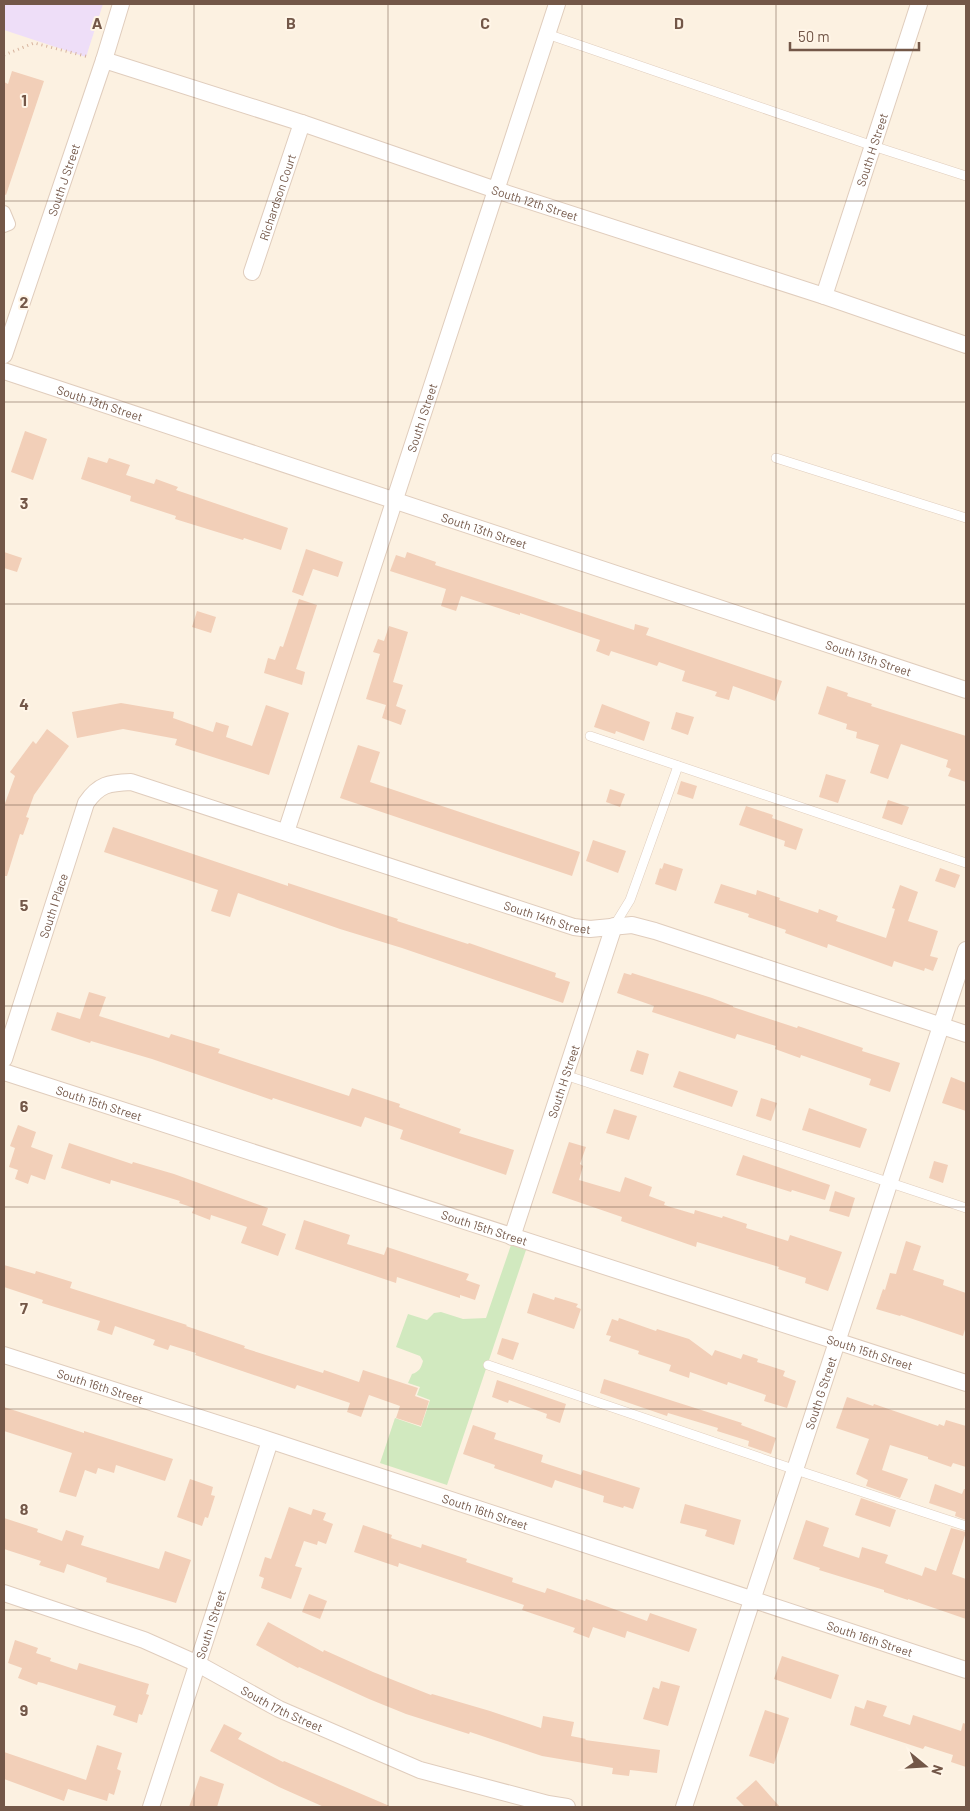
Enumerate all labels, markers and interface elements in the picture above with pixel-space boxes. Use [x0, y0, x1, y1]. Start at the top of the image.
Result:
text: A [92, 13, 103, 32]
text: B [286, 13, 296, 32]
text: C [480, 13, 490, 32]
text: D [674, 13, 684, 32]
scale bar [790, 20, 919, 52]
text: 50 m [798, 27, 830, 45]
text: 1 [21, 90, 27, 109]
street label: South H Street [853, 111, 890, 188]
street label: South J Street [45, 142, 82, 218]
street label: Richardson Court [256, 152, 298, 242]
street label: South 12th Street [490, 182, 580, 223]
text: 2 [20, 292, 29, 311]
street label: South I Street [404, 381, 439, 454]
street label: South 13th Street [55, 382, 145, 424]
text: 3 [20, 493, 28, 512]
street label: South 13th Street [440, 510, 529, 551]
street label: South 13th Street [824, 637, 913, 678]
text: 4 [19, 694, 29, 713]
street label: South I Place [36, 871, 70, 940]
text: 5 [20, 895, 29, 914]
street label: South 14th Street [502, 898, 591, 936]
street label: South H Street [545, 1043, 582, 1120]
street label: South 15th Street [54, 1082, 144, 1123]
text: 6 [20, 1096, 29, 1115]
street label: South 15th Street [440, 1207, 529, 1248]
text: 7 [20, 1298, 28, 1317]
street label: South 15th Street [825, 1331, 915, 1372]
street label: South G Street [802, 1355, 839, 1431]
street label: South 16th Street [55, 1366, 145, 1406]
street label: South 16th Street [440, 1491, 530, 1532]
text: 8 [20, 1499, 29, 1518]
street label: South I Street [193, 1588, 228, 1661]
street label: South 16th Street [825, 1618, 915, 1659]
street label: South 17th Street [239, 1682, 325, 1734]
text: 9 [20, 1700, 28, 1719]
north arrow [900, 1741, 950, 1791]
text: N [928, 1763, 947, 1777]

